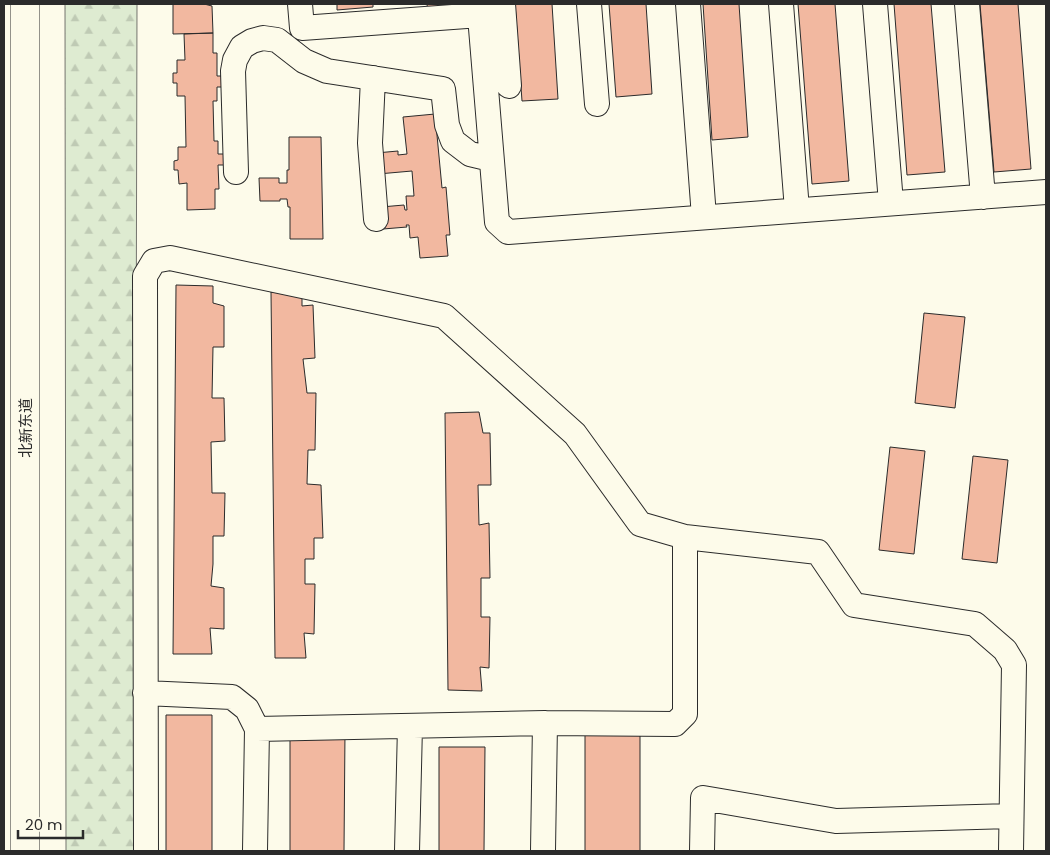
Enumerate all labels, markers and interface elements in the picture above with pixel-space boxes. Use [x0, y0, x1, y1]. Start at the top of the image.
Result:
street label: 北新东道 [15, 398, 36, 458]
scale bar [18, 808, 82, 840]
text: 20 m [25, 814, 63, 835]

